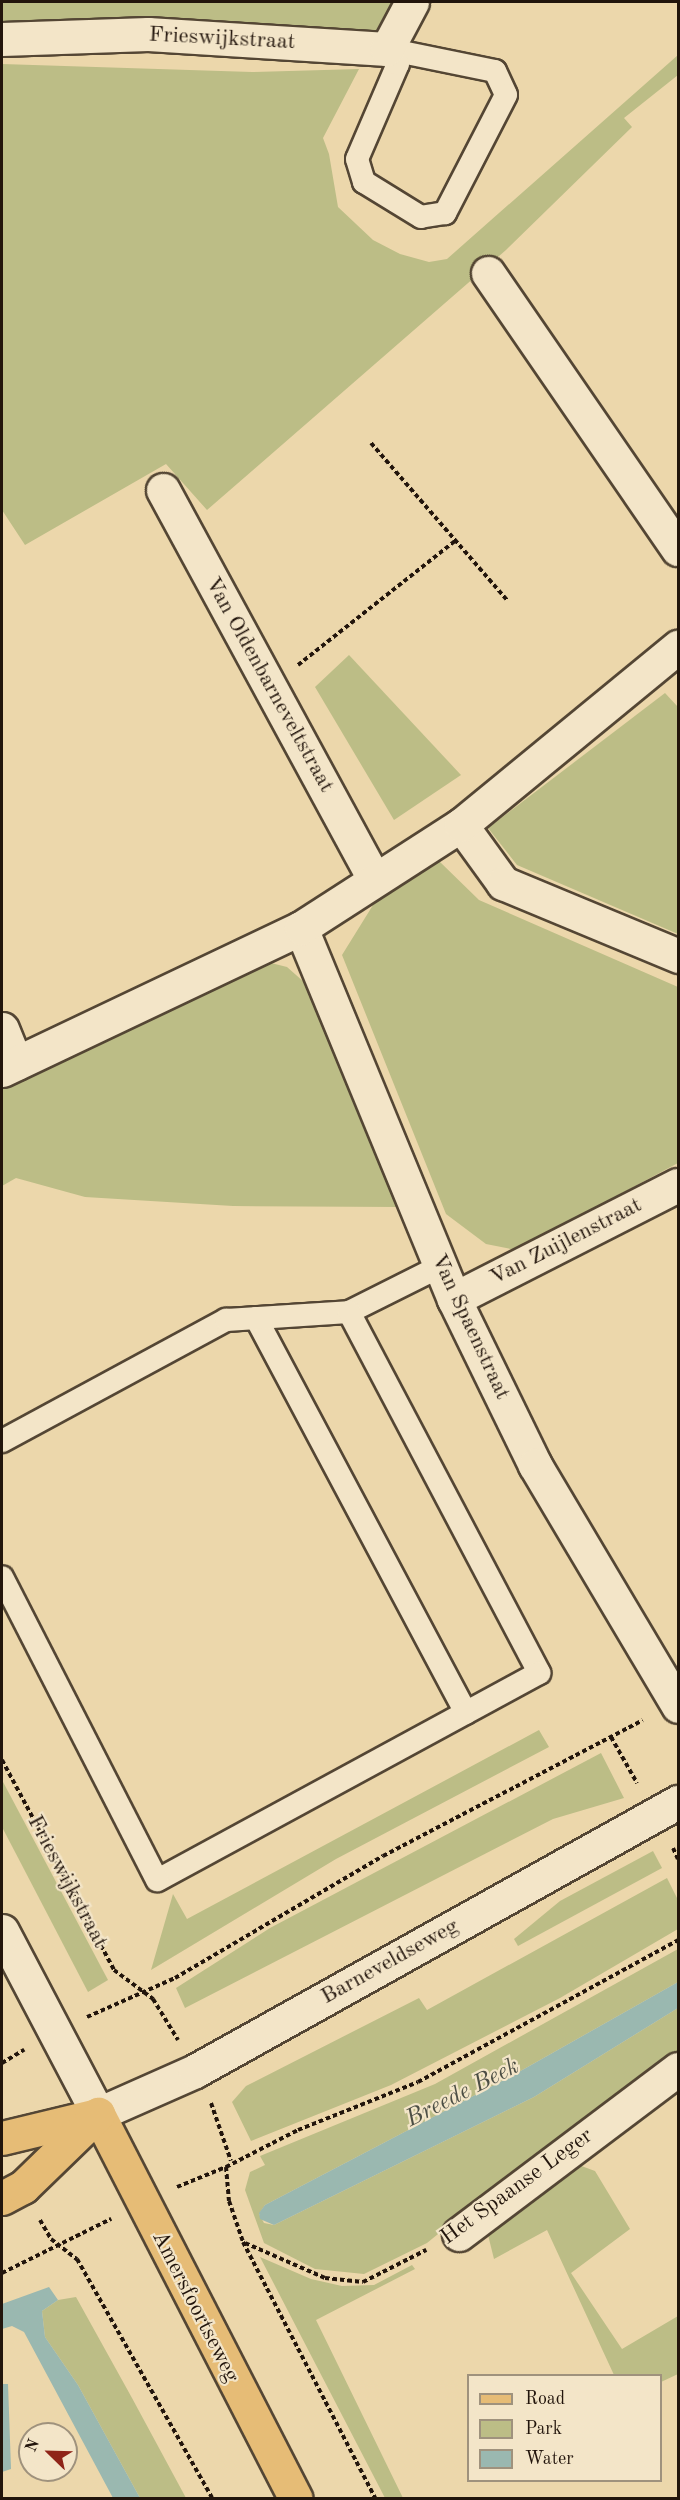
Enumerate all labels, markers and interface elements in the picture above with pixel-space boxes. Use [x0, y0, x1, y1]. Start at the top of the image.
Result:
street label: Frieswijkstraat [148, 22, 296, 56]
street label: Van Oldenbarneveltstraat [199, 573, 339, 797]
street label: Van Zuijlenstraat [486, 1192, 646, 1292]
street label: Van Spaenstraat [425, 1250, 515, 1404]
street label: Frieswijkstraat [21, 1811, 113, 1953]
street label: Barneveldseweg [317, 1913, 463, 2011]
water label: Breede Beek [401, 2053, 525, 2135]
street label: Het Spaanse Leger [436, 2123, 598, 2251]
street label: Amersfoortseweg [145, 2227, 245, 2387]
legend [467, 2374, 662, 2482]
text: Road [525, 2390, 565, 2408]
text: Park [525, 2420, 562, 2438]
north arrow [18, 2422, 78, 2482]
text: N [24, 2437, 43, 2455]
text: Water [525, 2450, 574, 2468]

